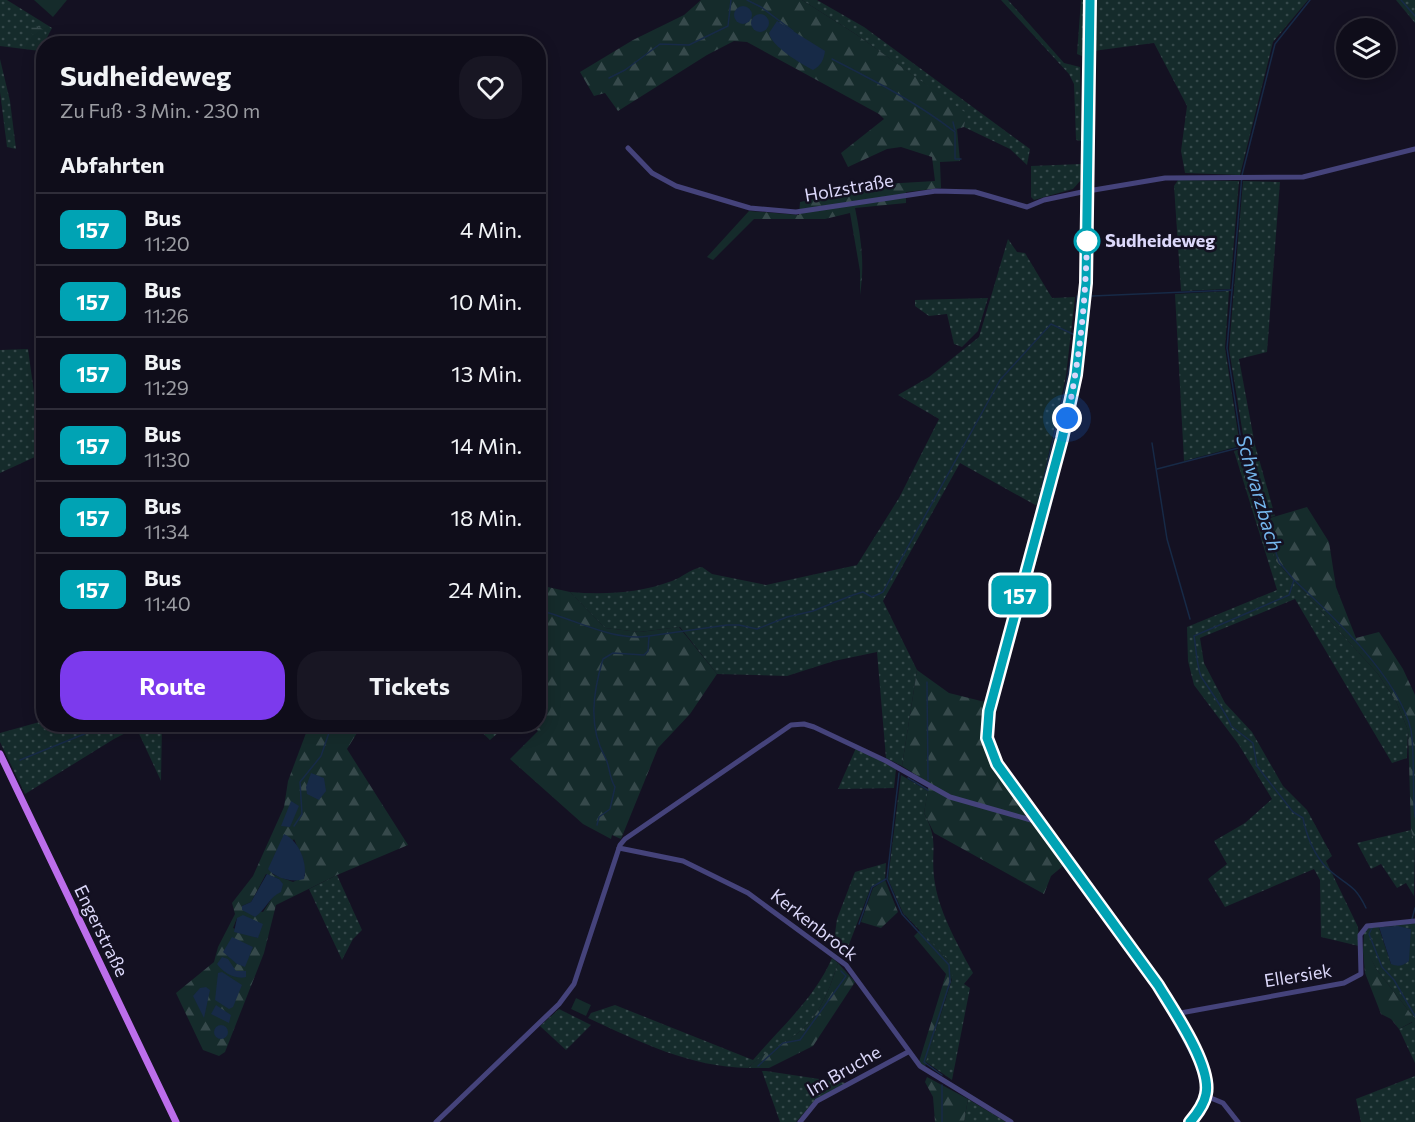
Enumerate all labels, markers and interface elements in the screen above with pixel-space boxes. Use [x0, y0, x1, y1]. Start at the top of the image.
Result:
map controls [1336, 18, 1396, 78]
button: layers [1336, 18, 1396, 78]
button: heart [459, 56, 522, 119]
text: Sudheideweg [60, 58, 231, 92]
text: Zu Fuß · 3 Min. · 230 m [60, 98, 260, 122]
text: Abfahrten [60, 151, 164, 178]
street label: Holzstraße [803, 168, 895, 206]
text: Bus [144, 204, 181, 231]
text: 4 Min. [460, 216, 522, 243]
text: 157 [76, 217, 110, 242]
marker: Sudheideweg [1074, 228, 1100, 254]
place label: Sudheideweg [1105, 229, 1215, 251]
text: 11:20 [144, 231, 190, 255]
text: Bus [144, 276, 181, 303]
text: 10 Min. [450, 288, 522, 315]
text: 157 [76, 289, 110, 314]
text: 11:26 [144, 303, 189, 327]
text: Bus [144, 348, 181, 375]
text: 13 Min. [451, 360, 522, 387]
text: 157 [76, 361, 110, 386]
text: 11:29 [144, 375, 189, 399]
your location [1052, 403, 1082, 433]
text: Bus [144, 420, 181, 447]
text: 14 Min. [451, 432, 522, 459]
water label: Schwarzbach [1232, 432, 1288, 554]
text: 157 [76, 433, 110, 458]
text: 11:30 [144, 447, 190, 471]
text: Bus [144, 492, 181, 519]
text: 18 Min. [451, 504, 522, 531]
text: 157 [76, 505, 110, 530]
text: 11:34 [144, 519, 189, 543]
text: Bus [144, 564, 181, 591]
text: 24 Min. [448, 576, 522, 603]
line badge: 157 [986, 576, 1054, 614]
text: 157 [76, 577, 110, 602]
text: 157 [1003, 583, 1037, 608]
text: 11:40 [144, 591, 191, 615]
button: Route [60, 651, 285, 720]
button: Tickets [297, 651, 522, 720]
street label: Engerstraße [70, 881, 134, 980]
street label: Kerkenbrock [767, 883, 863, 965]
street label: Ellersiek [1262, 959, 1334, 991]
street label: Im Bruche [803, 1040, 884, 1100]

